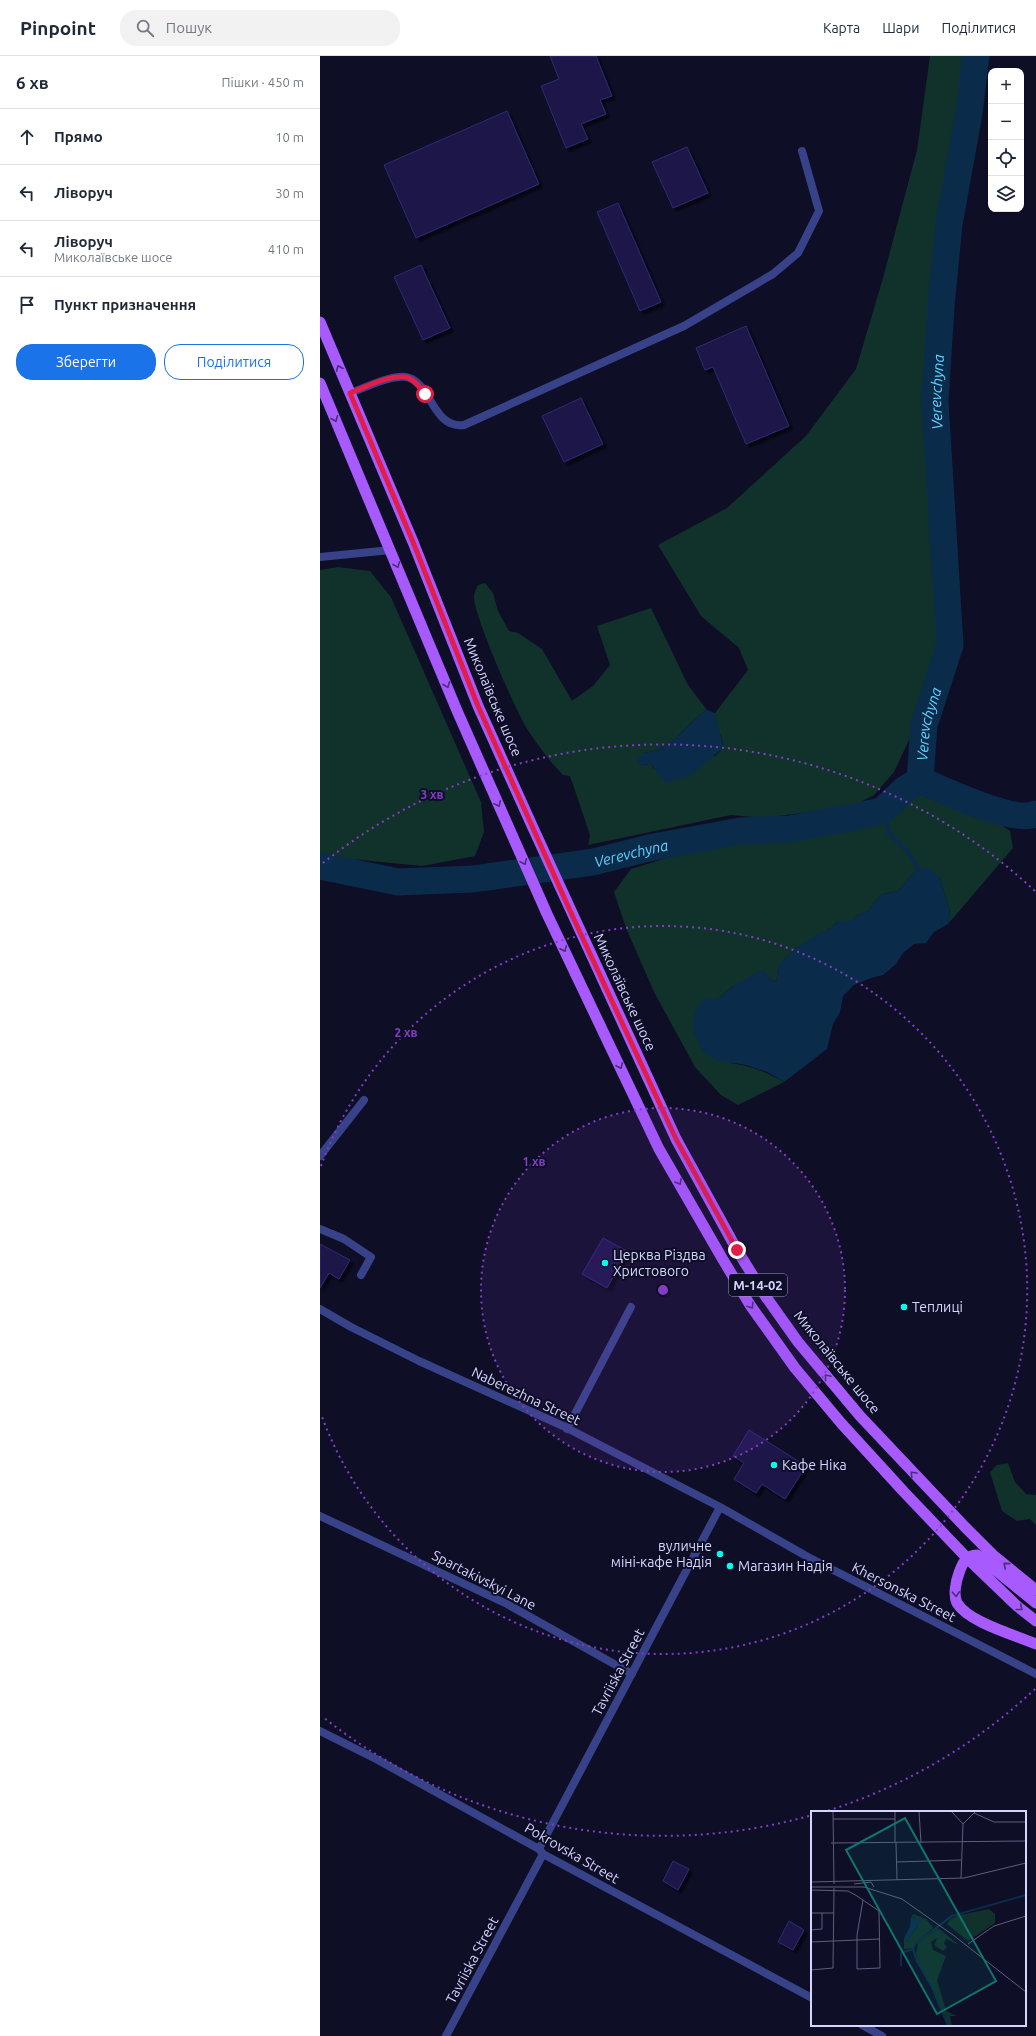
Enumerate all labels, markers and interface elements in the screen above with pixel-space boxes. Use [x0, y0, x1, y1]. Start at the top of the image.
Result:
search box [120, 10, 400, 46]
text: Pinpoint [20, 17, 96, 39]
icon: search [134, 17, 156, 39]
text: Пошук [166, 19, 212, 36]
text: Карта [823, 20, 860, 36]
text: Шари [882, 20, 920, 36]
text: Поділитися [942, 20, 1016, 36]
map controls [988, 68, 1024, 212]
button: + [988, 68, 1024, 104]
text: 6 хв [16, 73, 49, 92]
text: Пішки · 450 m [222, 75, 304, 89]
button: − [988, 104, 1024, 140]
icon: ahead [16, 126, 38, 148]
text: Прямо [54, 128, 103, 145]
text: 10 m [275, 130, 304, 144]
button: locate [988, 140, 1024, 176]
button: layers [988, 176, 1024, 212]
icon: left [16, 182, 38, 204]
text: Ліворуч [54, 184, 113, 201]
text: 30 m [275, 186, 304, 200]
text: Ліворуч [54, 233, 113, 250]
icon: left [16, 238, 38, 260]
text: 410 m [268, 242, 304, 256]
text: Миколаївське шосе [54, 250, 172, 264]
icon: arrive [16, 294, 38, 316]
text: Пункт призначення [54, 296, 196, 313]
button: Зберегти [16, 344, 156, 380]
button: Поділитися [164, 344, 304, 380]
water label: Verevchyna [926, 354, 946, 430]
one-way arrow [336, 365, 344, 372]
route start [416, 385, 434, 403]
one-way arrow [331, 416, 339, 423]
one-way arrow [392, 560, 400, 568]
street label: Миколаївське шосе [461, 635, 525, 759]
one-way arrow [442, 681, 450, 688]
water label: Verevchyna [913, 685, 944, 762]
text: 3 хв [420, 788, 444, 801]
one-way arrow [493, 800, 501, 808]
water label: Verevchyna [592, 836, 669, 870]
one-way arrow [519, 858, 527, 866]
street label: Миколаївське шосе [591, 931, 659, 1053]
one-way arrow [559, 945, 567, 952]
text: 2 хв [394, 1026, 418, 1039]
one-way arrow [615, 1062, 623, 1070]
text: 1 хв [522, 1155, 546, 1168]
one-way arrow [674, 1178, 681, 1185]
route end [728, 1241, 746, 1259]
place label: Церква Різдва Христового [613, 1247, 706, 1279]
marker: Церква Різдва Христового [600, 1258, 610, 1268]
road number: М-14-02 [729, 1274, 787, 1296]
centre of rings [656, 1283, 670, 1297]
place label: Теплиці [912, 1299, 963, 1315]
one-way arrow [747, 1302, 754, 1309]
marker: Теплиці [899, 1302, 909, 1312]
street label: Миколаївське шосе [791, 1307, 883, 1417]
street label: Naberezhna Street [469, 1364, 583, 1428]
one-way arrow [824, 1375, 831, 1382]
place label: Кафе Ніка [782, 1457, 847, 1473]
marker: Кафе Ніка [769, 1460, 779, 1470]
one-way arrow [911, 1471, 918, 1479]
place label: вуличне міні-кафе Надія [611, 1538, 712, 1570]
street label: Spartakivskyi Lane [429, 1547, 539, 1613]
marker: вуличне міні-кафе Надія [715, 1549, 725, 1559]
place label: Магазин Надія [738, 1558, 833, 1574]
street label: Khersonska Street [849, 1559, 959, 1625]
marker: Магазин Надія [725, 1561, 735, 1571]
one-way arrow [1003, 1563, 1010, 1570]
one-way arrow [952, 1591, 960, 1597]
one-way arrow [1016, 1604, 1023, 1611]
street label: Tavriiska Street [588, 1625, 648, 1718]
inset map [811, 1811, 1026, 2026]
street label: Pokrovska Street [522, 1819, 622, 1887]
street label: Tavriiska Street [442, 1913, 502, 2006]

